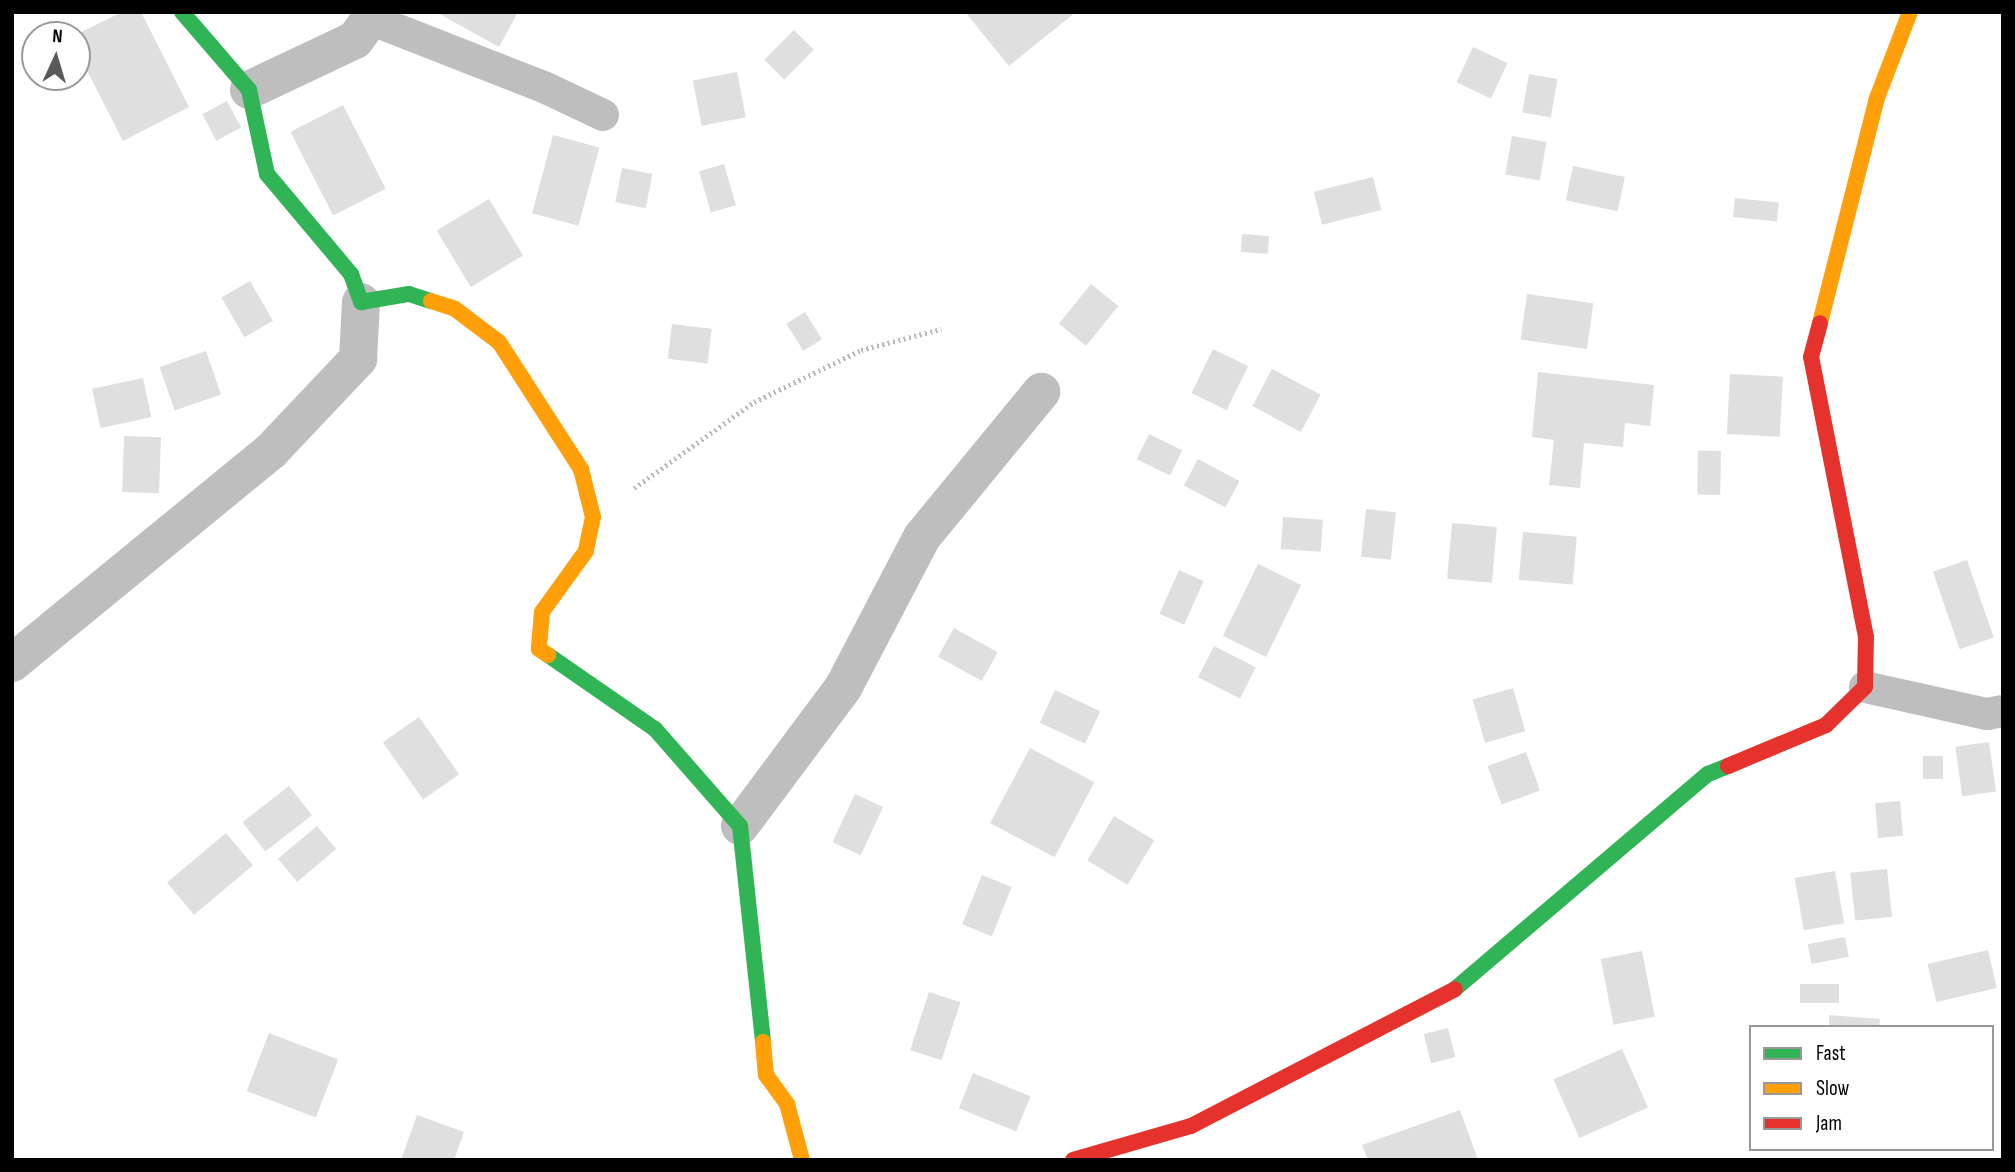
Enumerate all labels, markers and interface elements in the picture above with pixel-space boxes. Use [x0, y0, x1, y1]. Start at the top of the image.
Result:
north arrow [21, 21, 91, 91]
text: N [51, 25, 63, 48]
legend [1749, 1025, 1994, 1151]
text: Fast [1816, 1041, 1846, 1066]
text: Slow [1816, 1076, 1849, 1101]
text: Jam [1816, 1111, 1842, 1136]

